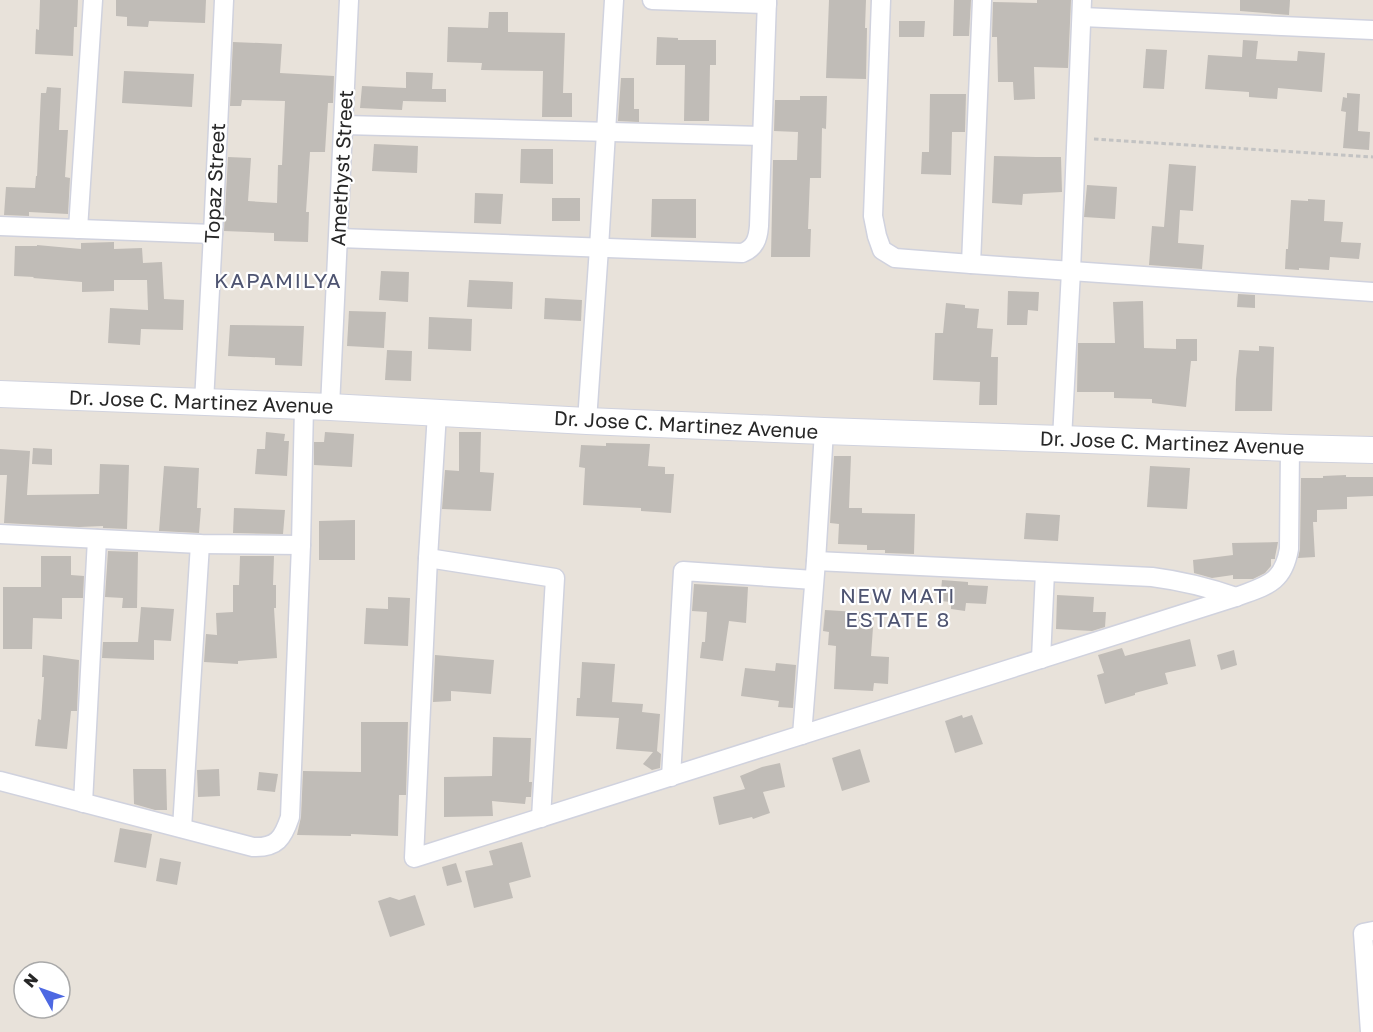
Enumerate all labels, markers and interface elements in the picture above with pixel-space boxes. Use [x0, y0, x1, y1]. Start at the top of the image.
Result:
street label: Amethyst Street [325, 89, 357, 247]
street label: Topaz Street [199, 122, 229, 244]
district label: KAPAMILYA [214, 267, 342, 293]
street label: Dr. Jose C. Martinez Avenue [68, 384, 334, 418]
street label: Dr. Jose C. Martinez Avenue [553, 405, 819, 443]
street label: Dr. Jose C. Martinez Avenue [1039, 425, 1305, 459]
district label: NEW MATI ESTATE 8 [840, 582, 956, 632]
north arrow [12, 960, 72, 1020]
text: N [19, 969, 42, 991]

